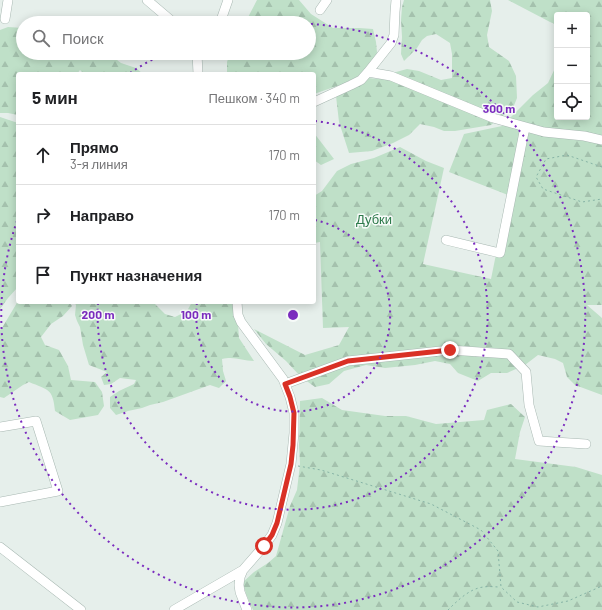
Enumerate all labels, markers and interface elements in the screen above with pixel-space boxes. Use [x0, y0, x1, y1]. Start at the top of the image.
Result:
map controls [554, 12, 590, 120]
button: + [554, 12, 590, 48]
search box [16, 16, 316, 60]
icon: search [30, 27, 52, 49]
text: Поиск [62, 29, 104, 47]
button: − [554, 48, 590, 84]
button: locate [554, 84, 590, 120]
text: 5 мин [32, 87, 78, 107]
text: Пешком · 340 m [209, 90, 300, 106]
text: 300 m [483, 101, 515, 115]
text: Прямо [70, 138, 119, 156]
icon: ahead [32, 144, 54, 166]
text: 170 m [269, 147, 300, 163]
text: 3-я линия [70, 156, 128, 172]
icon: right [32, 204, 54, 226]
text: Направо [70, 206, 134, 224]
text: 170 m [269, 207, 300, 223]
park label: Дубки [356, 211, 392, 227]
icon: arrive [32, 264, 54, 286]
text: Пункт назначения [70, 266, 202, 284]
text: 200 m [82, 307, 114, 321]
text: 100 m [181, 307, 211, 321]
centre of rings [286, 308, 300, 322]
route end [441, 341, 459, 359]
route start [255, 537, 273, 555]

